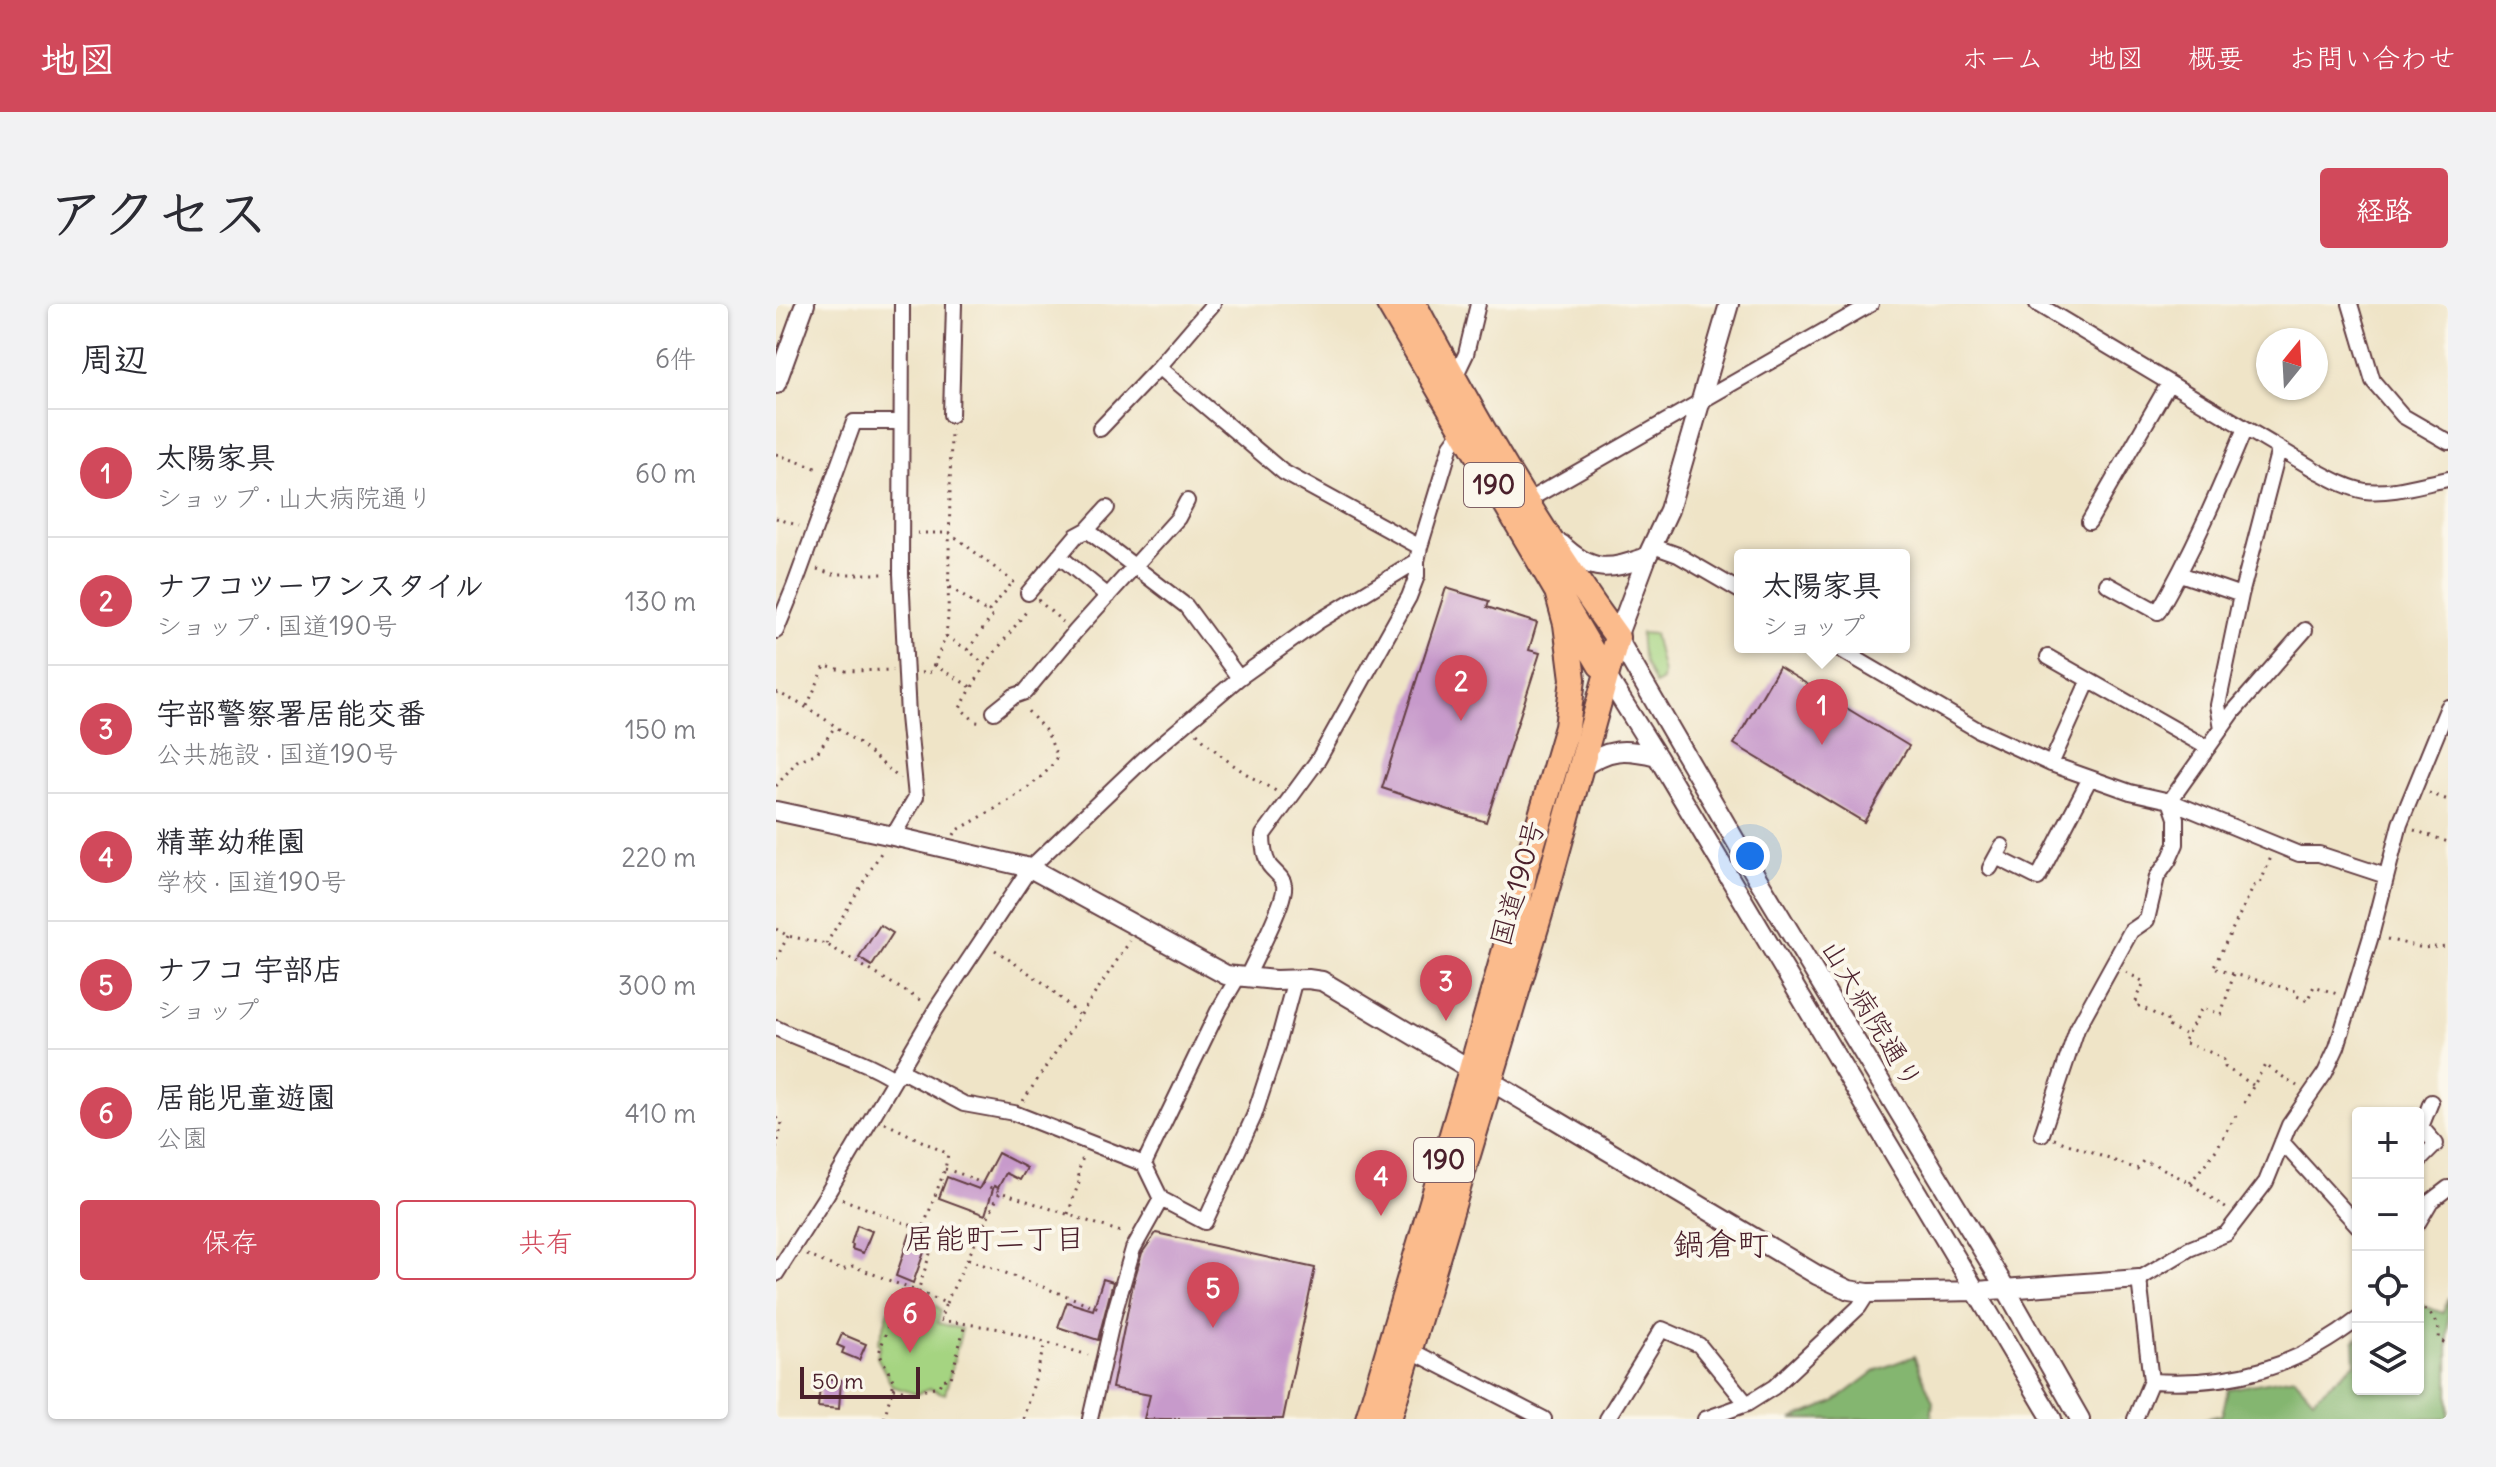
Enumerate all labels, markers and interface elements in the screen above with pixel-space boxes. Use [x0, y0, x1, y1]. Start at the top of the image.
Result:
text: 地図 [40, 36, 116, 83]
text: ホーム [1961, 40, 2044, 76]
text: 地図 [2088, 40, 2144, 76]
text: 概要 [2188, 40, 2244, 76]
text: お問い合わせ [2288, 40, 2456, 76]
button: 経路 [2320, 168, 2448, 248]
text: アクセス [48, 178, 269, 248]
north arrow [2256, 328, 2328, 400]
text: 周辺 [80, 337, 148, 380]
text: 6件 [655, 342, 696, 375]
text: 太陽家具 [156, 438, 276, 476]
text: 1 [101, 457, 111, 490]
text: 60 m [635, 457, 696, 490]
road number: 190 [1464, 463, 1524, 507]
text: ショップ · 山大病院通り [156, 481, 433, 514]
popup [1734, 549, 1910, 653]
text: ナフコツーワンスタイル [156, 566, 484, 604]
text: 太陽家具 [1762, 566, 1882, 604]
text: 2 [99, 585, 113, 618]
text: 130 m [625, 585, 696, 618]
text: ショップ · 国道190号 [156, 609, 398, 642]
text: ショップ [1762, 609, 1865, 642]
pin: 2 [1435, 655, 1487, 721]
pin: 1 [1796, 679, 1848, 745]
text: 宇部警察署居能交番 [156, 694, 426, 732]
text: 3 [99, 713, 113, 746]
text: 150 m [625, 713, 696, 746]
text: 公共施設 · 国道190号 [156, 737, 399, 770]
street label: 国道190号 [1482, 816, 1552, 950]
text: 精華幼稚園 [156, 822, 306, 860]
your location [1730, 836, 1770, 876]
text: 4 [98, 841, 114, 874]
text: 220 m [621, 841, 696, 874]
text: 学校 · 国道190号 [156, 865, 347, 898]
street label: 山大病院通り [1813, 933, 1931, 1095]
text: ナフコ 宇部店 [156, 950, 343, 988]
pin: 3 [1420, 955, 1472, 1021]
text: 5 [99, 969, 113, 1002]
text: 300 m [618, 969, 696, 1002]
text: ショップ [156, 993, 259, 1026]
text: 居能児童遊園 [156, 1078, 336, 1116]
text: 6 [98, 1097, 114, 1130]
text: 410 m [625, 1097, 696, 1130]
map controls [2352, 1107, 2424, 1395]
button: + [2352, 1107, 2424, 1179]
text: 公園 [156, 1121, 208, 1154]
road number: 190 [1414, 1138, 1474, 1182]
pin: 4 [1355, 1150, 1407, 1216]
button: − [2352, 1179, 2424, 1251]
button: 保存 [80, 1200, 380, 1280]
button: 共有 [396, 1200, 696, 1280]
district label: 居能町二丁目 [905, 1219, 1085, 1257]
district label: 鍋倉町 [1673, 1223, 1769, 1264]
button: locate [2352, 1251, 2424, 1323]
pin: 5 [1187, 1262, 1239, 1328]
pin: 6 [884, 1287, 936, 1353]
button: layers [2352, 1323, 2424, 1395]
scale bar [800, 1363, 920, 1399]
text: 50 m [812, 1367, 864, 1395]

